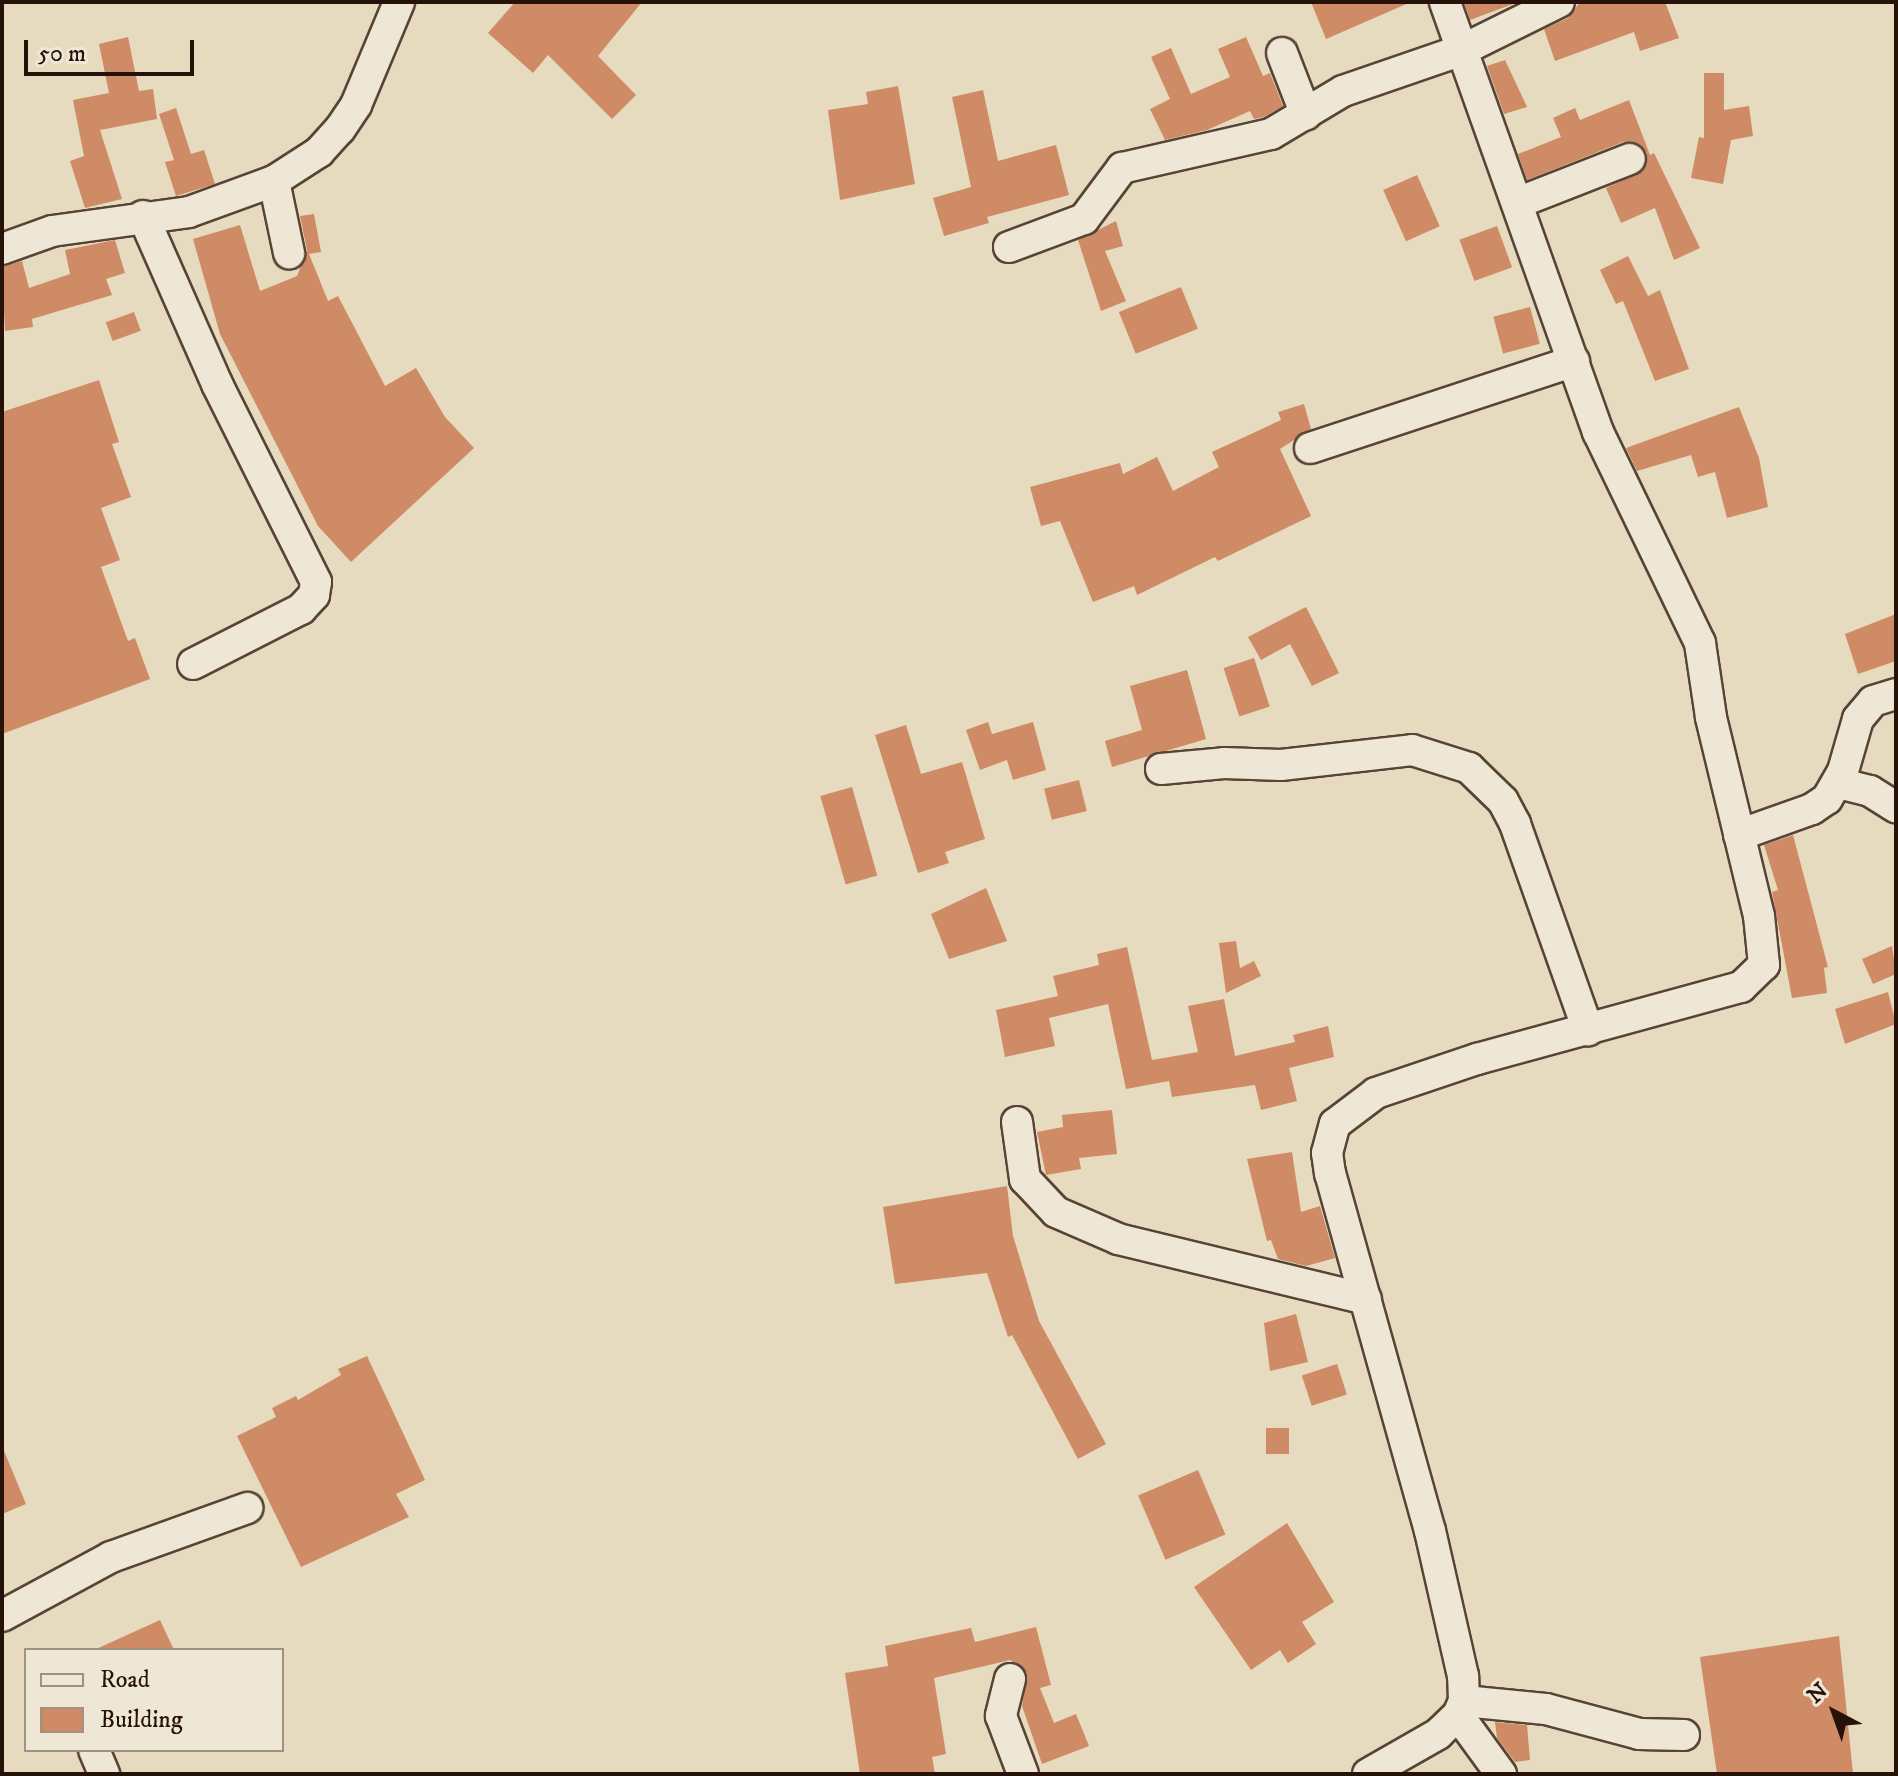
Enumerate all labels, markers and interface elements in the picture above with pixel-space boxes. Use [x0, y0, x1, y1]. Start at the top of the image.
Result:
scale bar [28, 24, 198, 74]
text: 50 m [38, 39, 86, 69]
legend [24, 1648, 284, 1752]
text: Road [100, 1665, 150, 1695]
north arrow [1794, 1672, 1874, 1752]
text: N [1802, 1677, 1834, 1710]
text: Building [100, 1705, 183, 1735]

